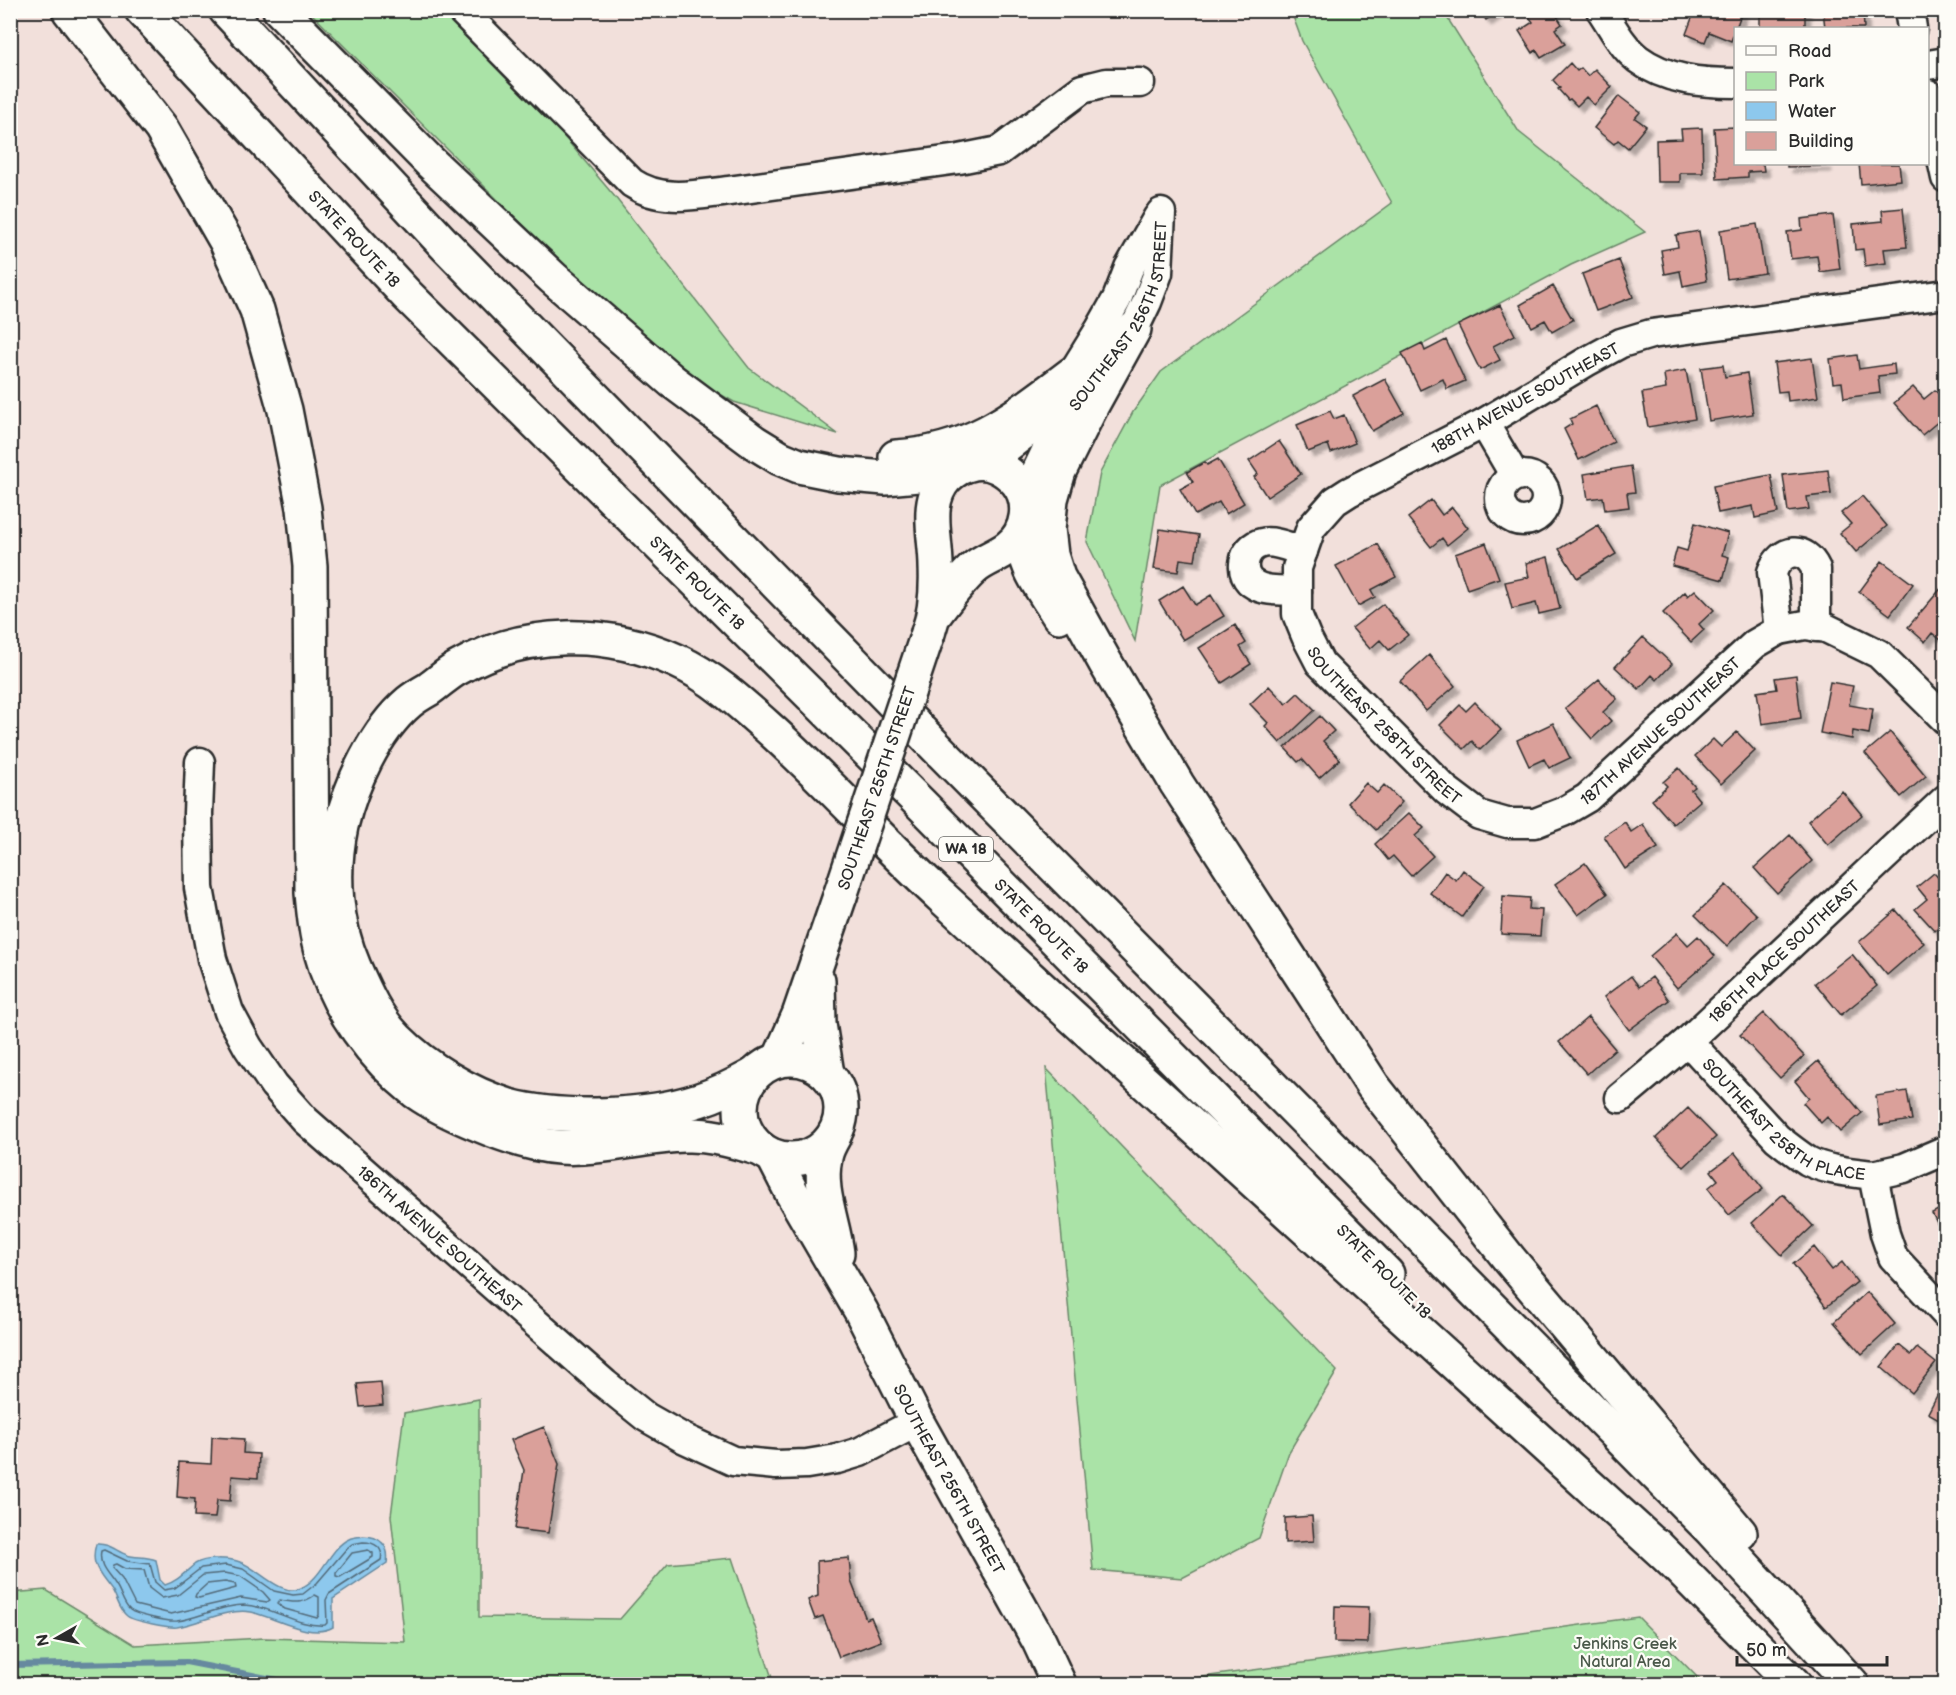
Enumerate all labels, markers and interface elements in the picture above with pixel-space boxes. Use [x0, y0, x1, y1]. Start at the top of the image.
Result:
legend [1734, 27, 1929, 165]
text: Road [1788, 41, 1832, 62]
text: Park [1788, 71, 1824, 92]
text: Water [1788, 101, 1836, 122]
text: Building [1788, 131, 1854, 152]
street label: STATE ROUTE 18 [304, 187, 403, 292]
street label: SOUTHEAST 256TH STREET [1066, 220, 1172, 415]
street label: 188TH AVENUE SOUTHEAST [1428, 339, 1623, 459]
street label: STATE ROUTE 18 [645, 533, 748, 635]
street label: SOUTHEAST 258TH STREET [1302, 644, 1465, 809]
street label: 187TH AVENUE SOUTHEAST [1578, 654, 1745, 811]
street label: SOUTHEAST 256TH STREET [835, 684, 921, 893]
road number: WA 18 [939, 837, 993, 861]
street label: STATE ROUTE 18 [990, 876, 1092, 978]
street label: 186TH PLACE SOUTHEAST [1705, 877, 1864, 1028]
street label: SOUTHEAST 258TH PLACE [1698, 1055, 1866, 1185]
street label: 186TH AVENUE SOUTHEAST [353, 1162, 525, 1317]
street label: STATE ROUTE 18 [1332, 1221, 1434, 1323]
street label: SOUTHEAST 256TH STREET [889, 1381, 1008, 1578]
north arrow [27, 1608, 87, 1668]
scale bar [1737, 1629, 1887, 1667]
text: N [33, 1633, 54, 1648]
park label: Jenkins Creek Natural Area [1573, 1635, 1677, 1672]
text: 50 m [1746, 1640, 1787, 1661]

